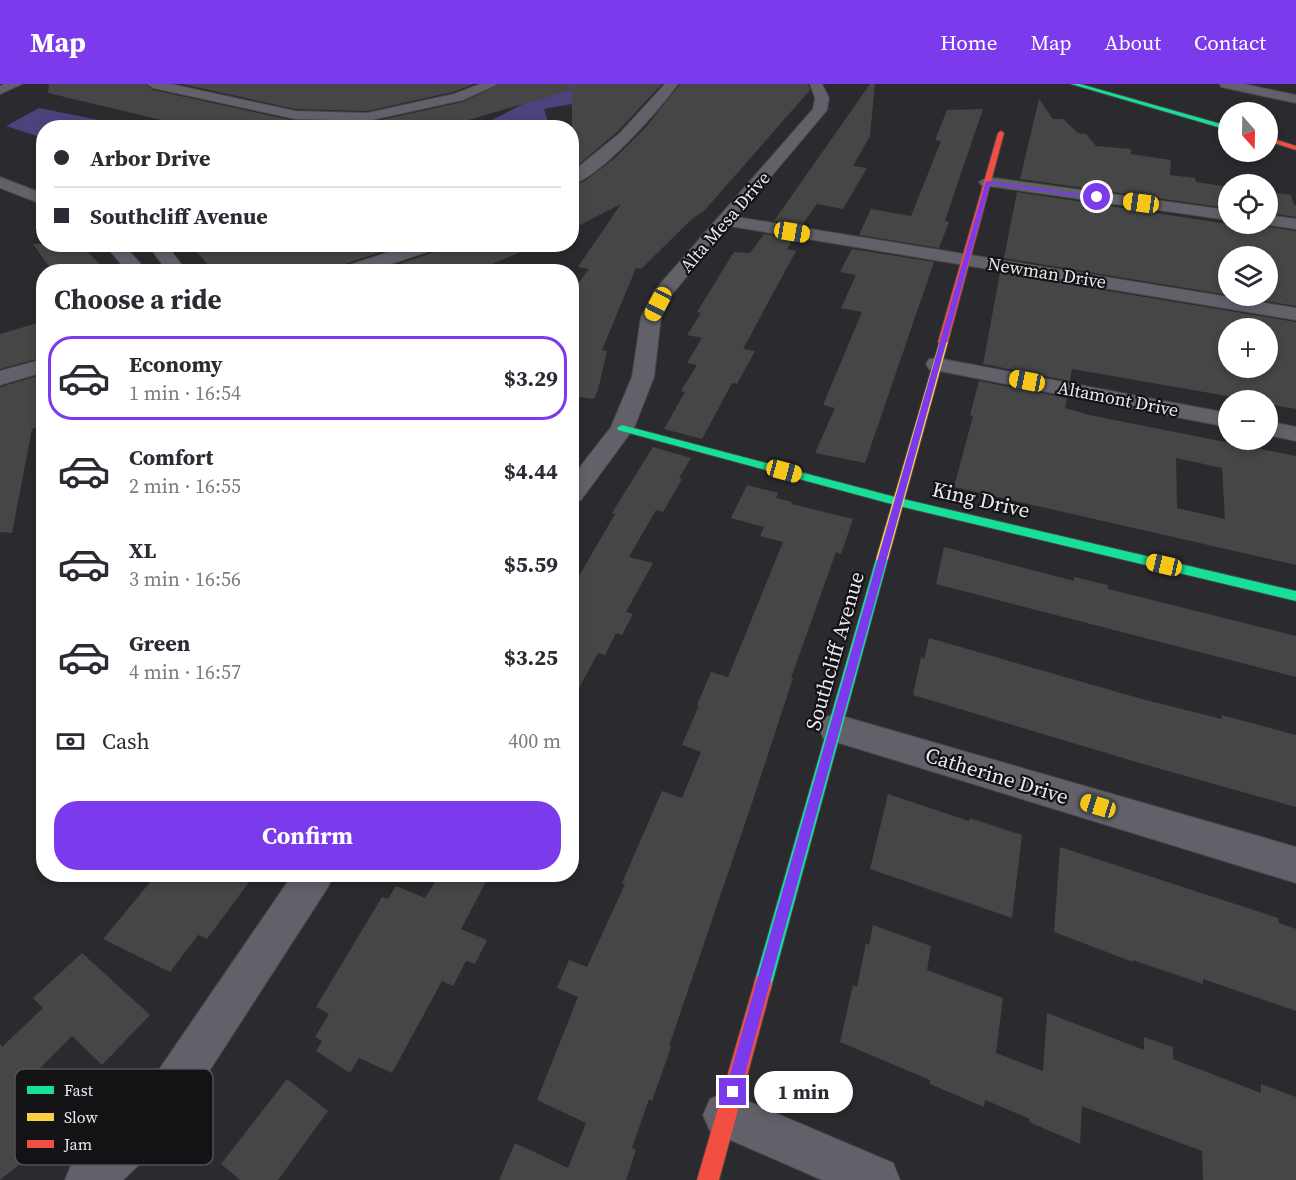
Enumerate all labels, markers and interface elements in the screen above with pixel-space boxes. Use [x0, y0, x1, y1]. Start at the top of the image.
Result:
text: Map [30, 23, 86, 61]
text: Home [940, 28, 998, 57]
text: Map [1031, 28, 1072, 57]
text: About [1105, 28, 1161, 57]
text: Contact [1194, 28, 1266, 57]
north arrow [1218, 102, 1278, 162]
map controls [1218, 102, 1278, 450]
text: Arbor Drive [90, 143, 210, 173]
street label: Alta Mesa Drive [674, 166, 775, 277]
button: locate [1218, 174, 1278, 234]
route start [1083, 183, 1110, 210]
car [1122, 192, 1160, 214]
text: Southcliff Avenue [90, 201, 268, 231]
car [773, 220, 811, 244]
button: layers [1218, 246, 1278, 306]
street label: Newman Drive [986, 251, 1108, 294]
text: Choose a ride [54, 281, 222, 318]
car [642, 284, 674, 324]
button: + [1218, 318, 1278, 378]
text: Economy [129, 349, 223, 379]
icon: car [57, 351, 111, 405]
text: $3.29 [504, 363, 558, 393]
car [1008, 369, 1046, 393]
street label: Altamont Drive [1056, 375, 1181, 422]
text: 1 min · 16:54 [129, 379, 241, 407]
button: − [1218, 390, 1278, 450]
text: Comfort [129, 442, 213, 472]
icon: car [57, 444, 111, 498]
text: $4.44 [504, 456, 558, 486]
car [764, 458, 804, 484]
text: 2 min · 16:55 [129, 472, 241, 500]
street label: King Drive [929, 474, 1033, 525]
text: XL [129, 535, 156, 565]
icon: car [57, 537, 111, 591]
text: $5.59 [504, 549, 558, 579]
car [1144, 552, 1184, 578]
text: 3 min · 16:56 [129, 565, 241, 593]
street label: Southcliff Avenue [798, 568, 871, 734]
text: Green [129, 628, 190, 658]
icon: car [57, 630, 111, 684]
text: $3.25 [504, 642, 558, 672]
text: 4 min · 16:57 [129, 658, 241, 686]
icon: cash [54, 725, 87, 758]
text: Cash [102, 726, 150, 756]
text: 400 m [508, 727, 561, 755]
street label: Catherine Drive [922, 740, 1072, 811]
car [1078, 792, 1118, 820]
button: Confirm [54, 801, 561, 870]
legend [15, 1069, 213, 1165]
callout: 1 min [754, 1071, 853, 1113]
route end [719, 1078, 746, 1105]
text: 1 min [778, 1078, 829, 1106]
text: Fast [64, 1079, 94, 1101]
text: Slow [64, 1106, 99, 1128]
text: Jam [63, 1133, 92, 1155]

